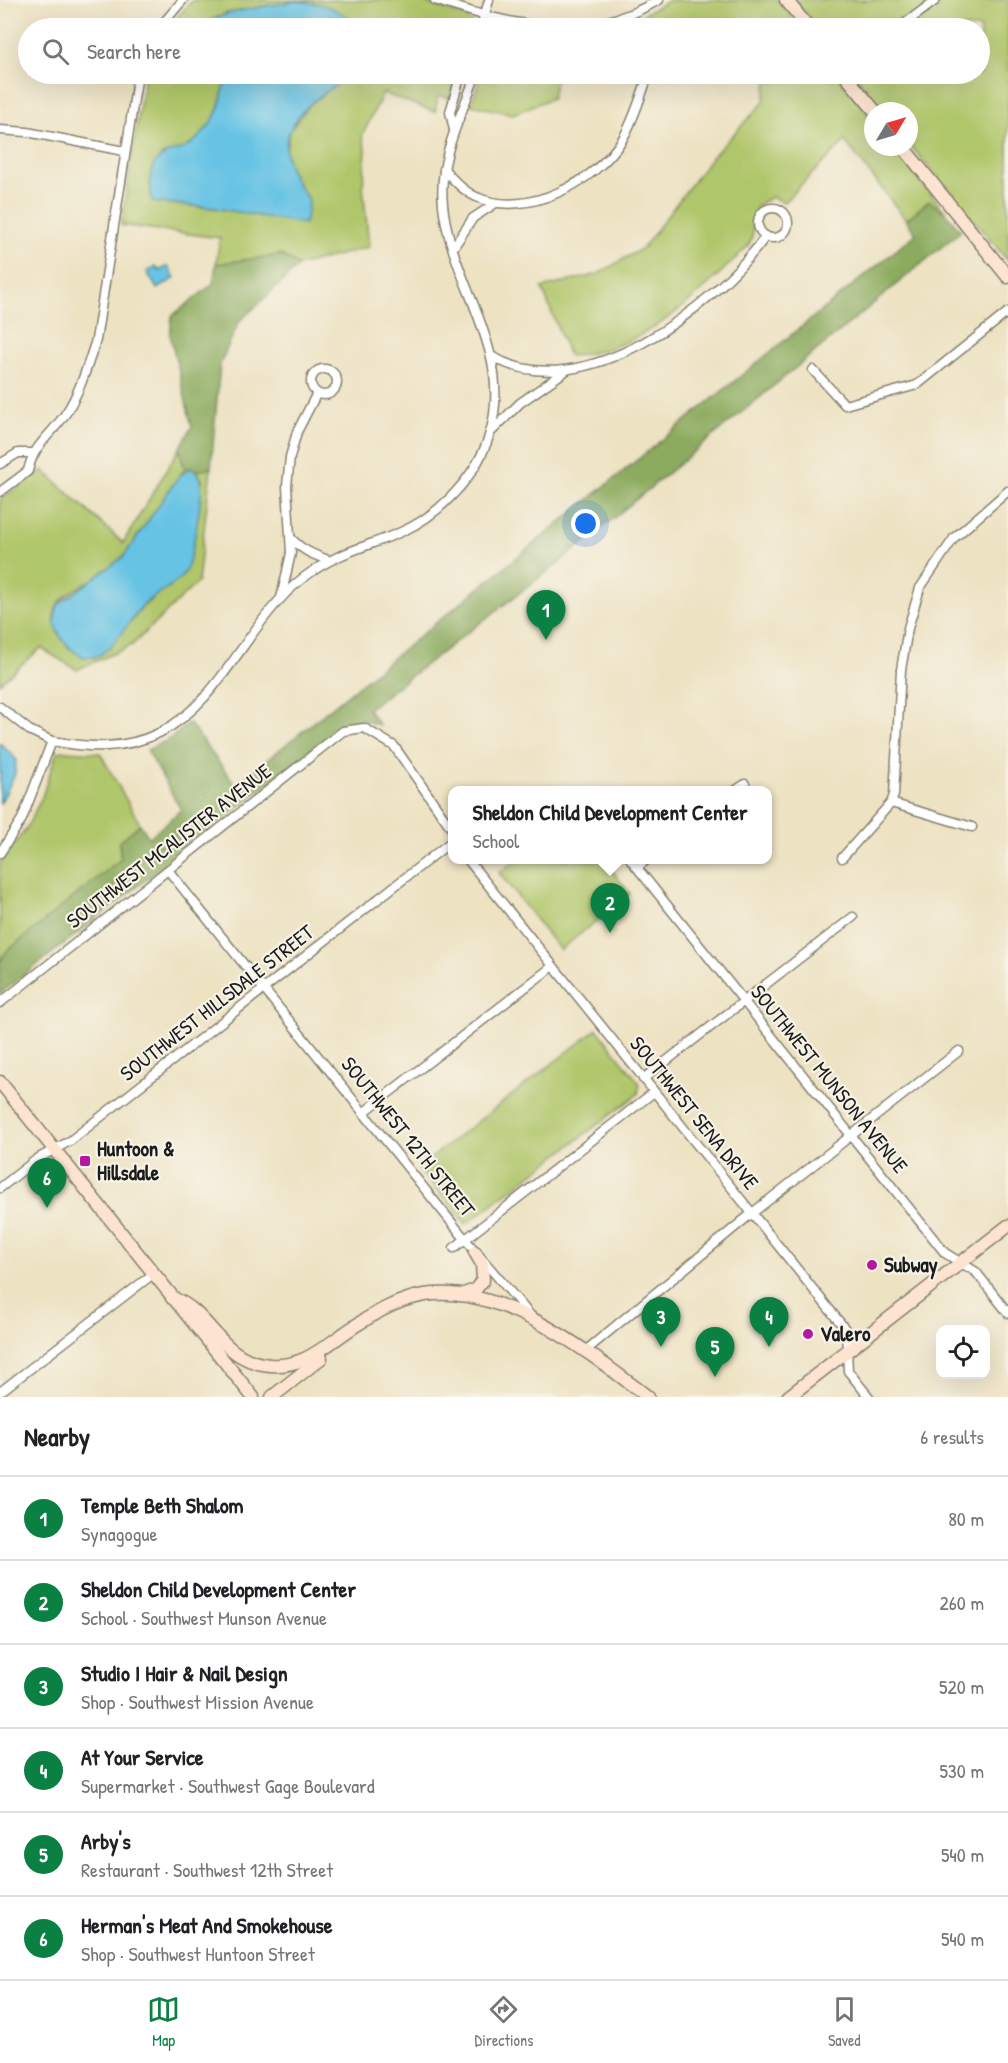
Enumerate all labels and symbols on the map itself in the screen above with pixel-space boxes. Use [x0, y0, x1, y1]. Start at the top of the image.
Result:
north arrow [864, 102, 918, 156]
your location [571, 509, 600, 538]
pin: 1 [526, 590, 566, 640]
street label: SOUTHWEST MCALISTER AVENUE [60, 756, 277, 935]
pin: 2 [590, 884, 630, 933]
street label: SOUTHWEST HILLSDALE STREET [114, 917, 321, 1087]
street label: SOUTHWEST MUNSON AVENUE [744, 978, 915, 1179]
street label: SOUTHWEST SENA DRIVE [623, 1030, 765, 1196]
street label: SOUTHWEST 12TH STREET [335, 1050, 483, 1224]
place label: Huntoon & Hillsdale [97, 1134, 174, 1187]
marker: Huntoon & Hillsdale [78, 1154, 92, 1168]
pin: 6 [28, 1158, 66, 1208]
place label: Subway [884, 1250, 938, 1280]
marker: Subway [865, 1258, 879, 1272]
pin: 3 [642, 1298, 680, 1347]
pin: 4 [750, 1298, 788, 1347]
place label: Valero [820, 1319, 871, 1348]
marker: Valero [801, 1327, 815, 1341]
pin: 5 [696, 1328, 734, 1377]

